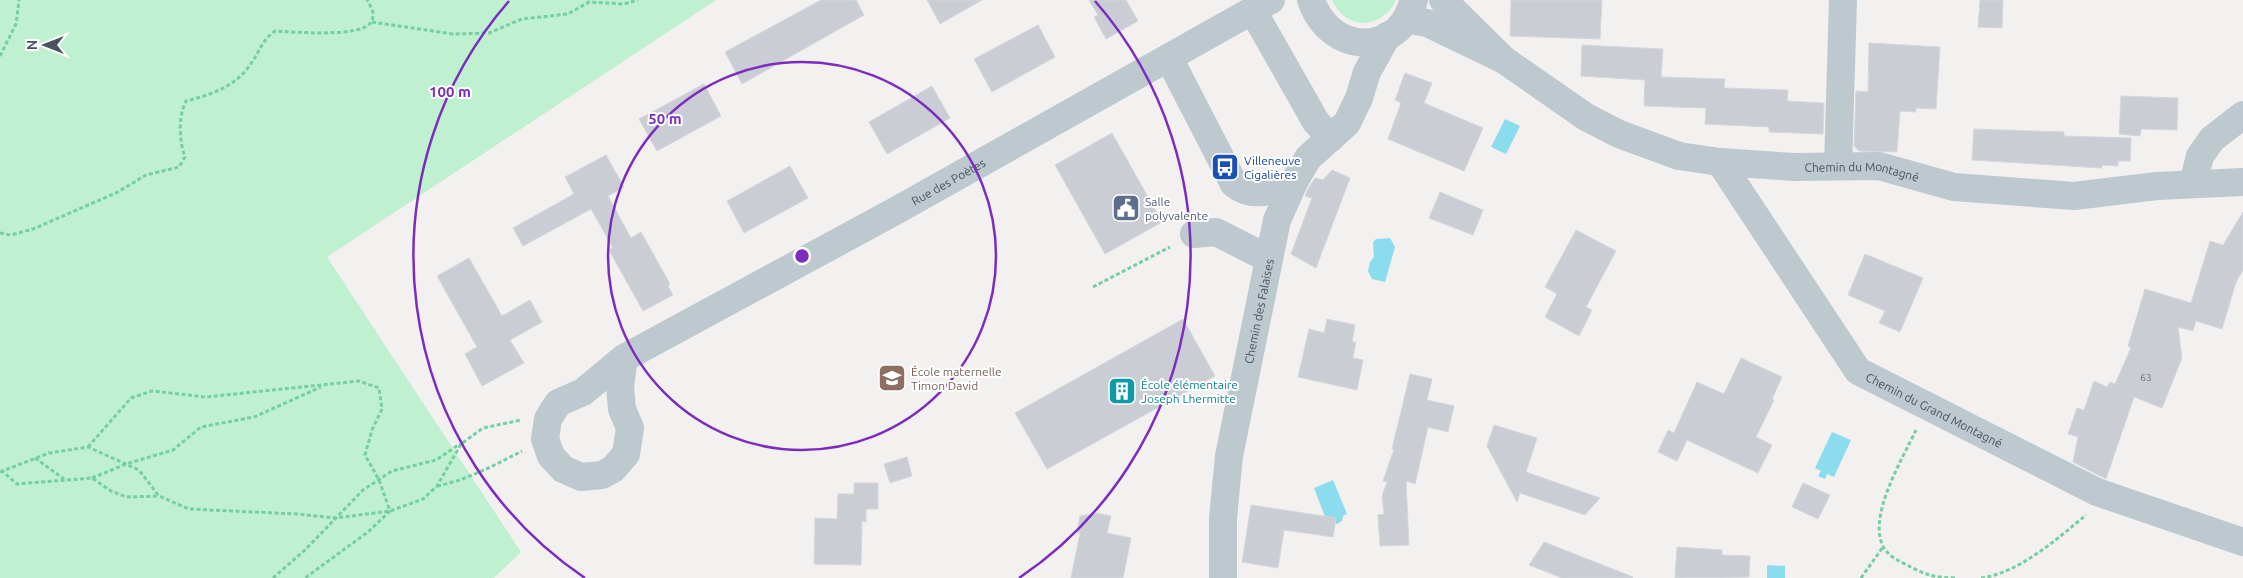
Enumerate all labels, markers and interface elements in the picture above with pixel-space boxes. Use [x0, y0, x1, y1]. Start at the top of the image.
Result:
north arrow [20, 20, 70, 70]
text: N [24, 40, 40, 50]
text: 100 m [429, 83, 471, 100]
text: 50 m [648, 110, 682, 127]
bus stop icon: Villeneuve Cigalières [1210, 152, 1240, 182]
place label: Villeneuve Cigalières [1244, 154, 1301, 181]
street label: Rue des Poètes [909, 155, 987, 207]
street label: Chemin du Montagné [1804, 159, 1921, 183]
public building icon: Salle polyvalente [1111, 193, 1141, 223]
place label: Salle polyvalente [1145, 195, 1208, 222]
centre of rings [793, 247, 811, 265]
street label: Chemin des Falaises [1241, 258, 1275, 365]
school or university icon: École maternelle Timon David [877, 363, 907, 393]
place label: École maternelle Timon David [911, 365, 1002, 392]
street label: Chemin du Grand Montagné [1864, 370, 2005, 450]
house number: 63 [2140, 372, 2152, 383]
building icon: École élémentaire Joseph Lhermitte [1107, 376, 1137, 406]
place label: École élémentaire Joseph Lhermitte [1141, 378, 1238, 405]

